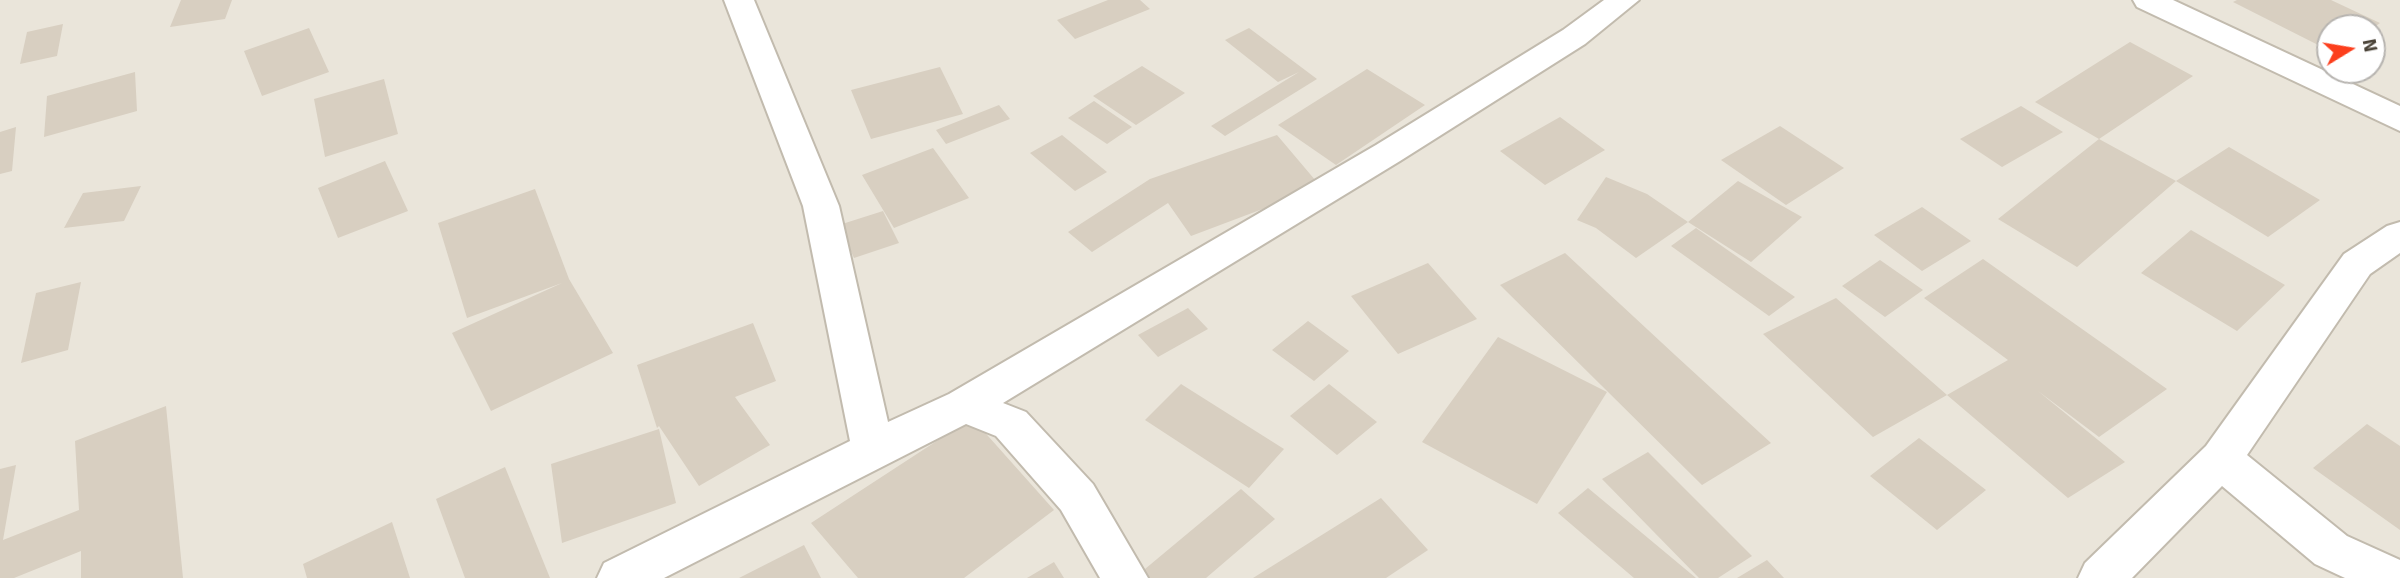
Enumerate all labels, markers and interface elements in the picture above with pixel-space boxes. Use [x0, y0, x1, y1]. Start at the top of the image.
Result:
north arrow [2316, 14, 2386, 84]
text: N [2357, 37, 2383, 54]

